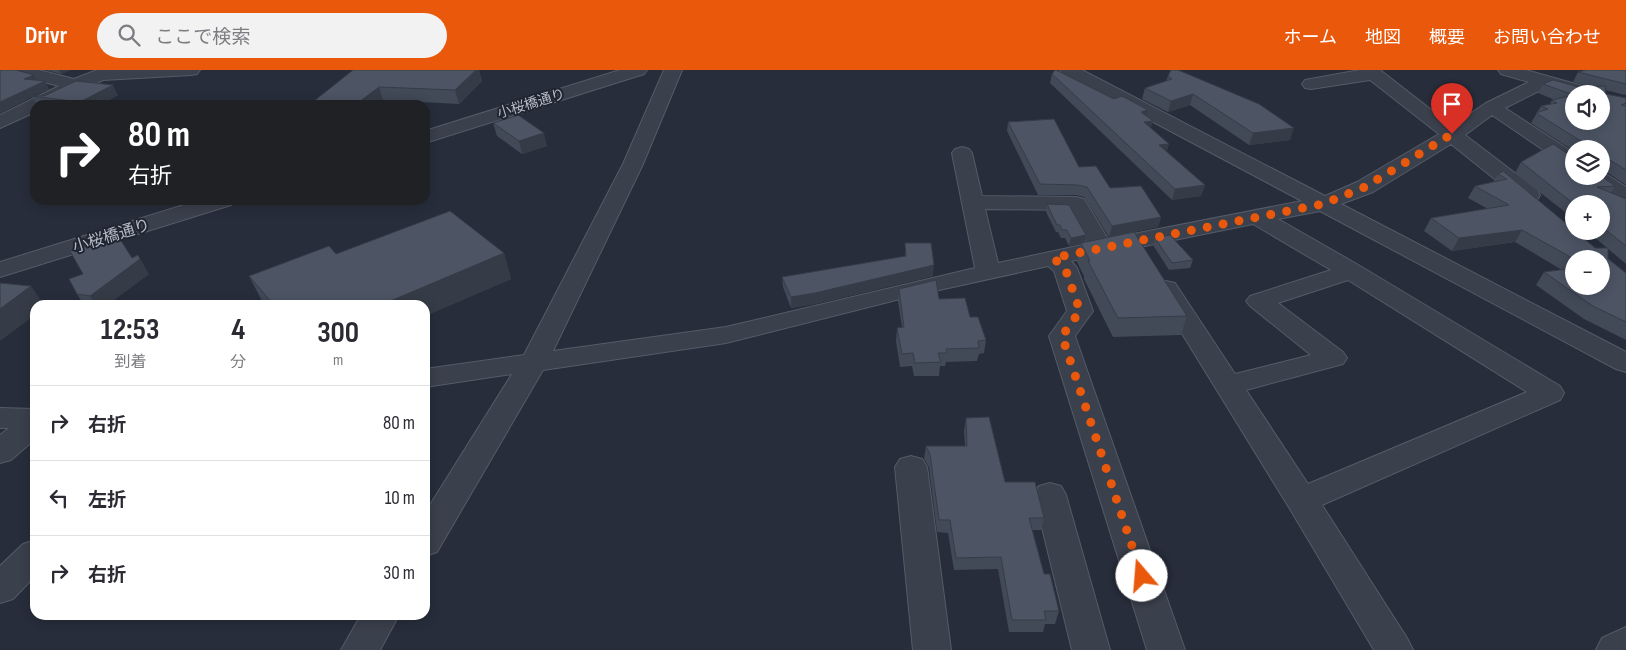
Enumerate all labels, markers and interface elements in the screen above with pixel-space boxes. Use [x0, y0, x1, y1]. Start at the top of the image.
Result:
search box [97, 13, 447, 58]
text: Drivr [25, 21, 67, 50]
icon: search [115, 21, 143, 49]
text: ここで検索 [155, 26, 250, 49]
text: ホーム [1284, 27, 1337, 48]
text: 地図 [1365, 27, 1401, 48]
text: 概要 [1429, 27, 1465, 48]
text: お問い合わせ [1493, 27, 1601, 48]
pin [1431, 83, 1473, 134]
street label: 小桜橋通り [495, 85, 567, 122]
map controls [1565, 85, 1610, 295]
button: sound [1565, 85, 1610, 130]
icon: arrive [1438, 90, 1466, 118]
text: 80 m [128, 114, 190, 157]
icon: right [45, 120, 110, 185]
button: layers [1565, 140, 1610, 185]
text: 右折 [128, 163, 172, 190]
button: + [1565, 195, 1610, 240]
street label: 小桜橋通り [70, 216, 152, 257]
button: − [1565, 250, 1610, 295]
text: 12:53 [101, 312, 159, 348]
text: 4 [231, 312, 245, 348]
text: 300 [317, 315, 359, 351]
text: m [333, 351, 343, 370]
text: 到着 [114, 353, 146, 372]
text: 分 [230, 353, 246, 372]
icon: right [45, 409, 73, 437]
text: 80 m [383, 412, 415, 435]
text: 右折 [88, 414, 126, 437]
icon: left [45, 484, 73, 512]
text: 10 m [385, 487, 415, 510]
text: 左折 [88, 489, 126, 512]
position arrow [1115, 549, 1167, 601]
icon: right [45, 559, 73, 587]
text: 30 m [383, 562, 415, 585]
text: 右折 [88, 564, 126, 587]

